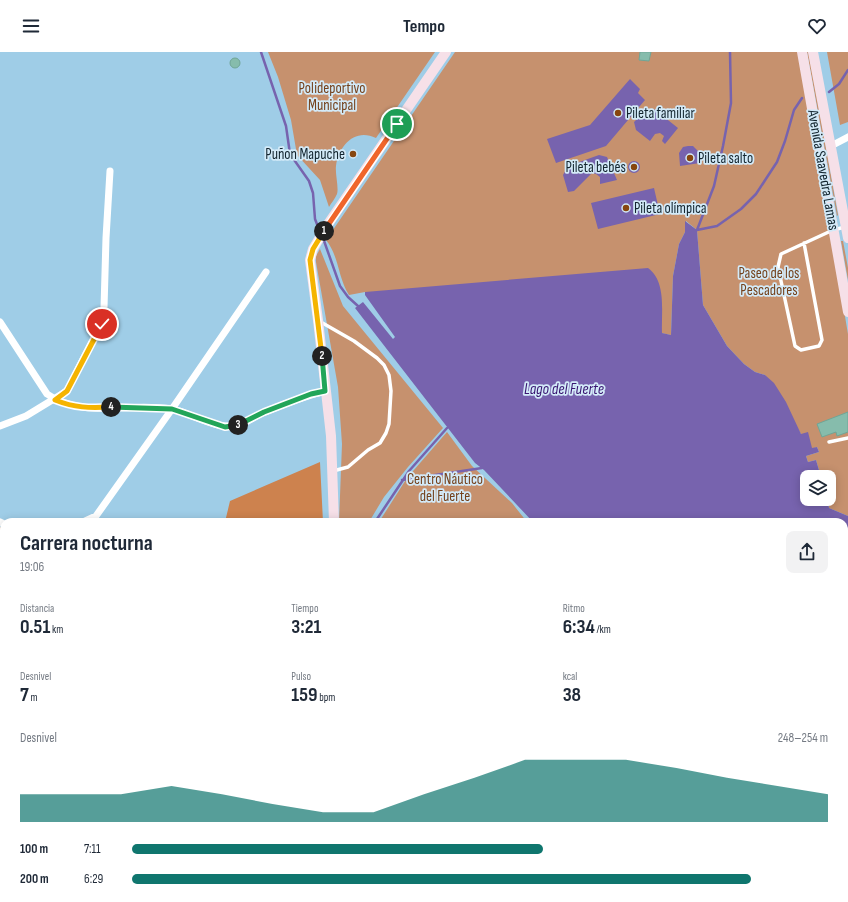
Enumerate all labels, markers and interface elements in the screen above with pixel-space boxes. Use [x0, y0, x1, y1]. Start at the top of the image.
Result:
icon: menu [20, 15, 42, 37]
icon: heart [806, 15, 828, 37]
text: Tempo [403, 16, 445, 37]
park label: Polideportivo Municipal [299, 79, 365, 115]
place label: Pileta familiar [626, 104, 696, 123]
pin [380, 107, 414, 141]
street label: Avenida Saavedra Lamas [803, 107, 843, 232]
marker: Pileta familiar [613, 108, 623, 118]
icon: arrive [386, 113, 408, 135]
place label: Puñon Mapuche [265, 145, 345, 164]
marker: Puñon Mapuche [348, 149, 358, 159]
place label: Pileta salto [698, 149, 753, 168]
marker: Pileta salto [685, 153, 695, 163]
place label: Pileta bebés [566, 158, 626, 177]
marker: Pileta bebés [629, 162, 639, 172]
place label: Pileta olímpica [634, 199, 707, 218]
marker: Pileta olímpica [621, 203, 631, 213]
pin: 1 [314, 221, 334, 241]
text: 1 [322, 224, 326, 237]
park label: Paseo de los Pescadores [738, 264, 800, 300]
pin [85, 307, 119, 341]
icon: check [91, 313, 113, 335]
pin: 2 [312, 346, 332, 366]
text: 2 [320, 349, 324, 362]
water label: Lago del Fuerte [524, 380, 604, 399]
pin: 4 [101, 397, 121, 417]
text: 4 [108, 400, 114, 413]
pin: 3 [228, 415, 248, 435]
text: 3 [236, 418, 240, 431]
park label: Centro Náutico del Fuerte [407, 470, 483, 506]
map controls [800, 470, 836, 506]
button: layers [800, 470, 836, 506]
text: Carrera nocturna [20, 530, 153, 557]
button: share [786, 531, 828, 573]
text: 19:06 [20, 559, 44, 575]
text: Distancia [20, 602, 54, 615]
text: Tiempo [291, 602, 318, 615]
text: Ritmo [563, 602, 585, 615]
text: 0.51 [20, 615, 50, 639]
text: 3:21 [291, 615, 321, 639]
text: 6:34 [563, 615, 595, 639]
text: km [50, 623, 63, 636]
text: /km [595, 623, 611, 636]
text: Desnivel [20, 670, 51, 683]
text: Pulso [291, 670, 311, 683]
text: kcal [563, 670, 577, 683]
text: 7 [20, 683, 29, 707]
text: 159 [291, 683, 317, 707]
text: 38 [563, 683, 581, 707]
text: m [29, 691, 38, 704]
text: bpm [317, 691, 335, 704]
text: Desnivel [20, 730, 57, 746]
text: 248–254 m [778, 730, 828, 746]
text: 100 m [20, 841, 48, 857]
text: 7:11 [84, 841, 101, 857]
text: 200 m [20, 871, 49, 887]
text: 6:29 [84, 871, 103, 887]

